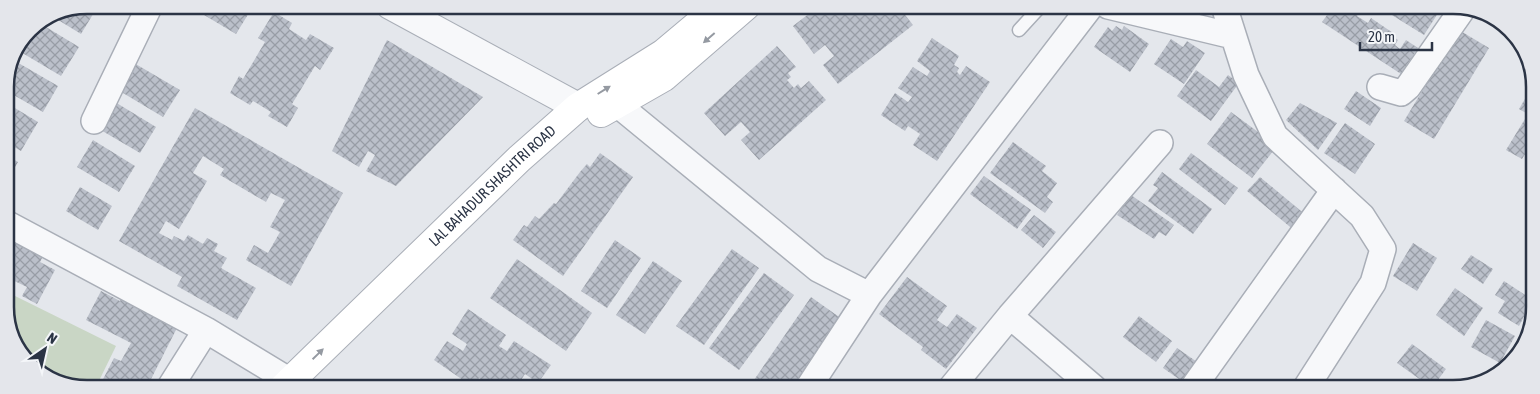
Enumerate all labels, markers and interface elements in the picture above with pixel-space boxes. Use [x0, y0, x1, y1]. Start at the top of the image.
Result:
scale bar [1360, 20, 1432, 52]
text: 20 m [1368, 28, 1395, 45]
one-way arrow [703, 32, 716, 43]
one-way arrow [598, 86, 611, 95]
street label: LAL BAHADUR SHASHTRI ROAD [425, 122, 559, 250]
north arrow [20, 324, 70, 374]
text: N [44, 329, 60, 347]
one-way arrow [312, 348, 324, 360]

